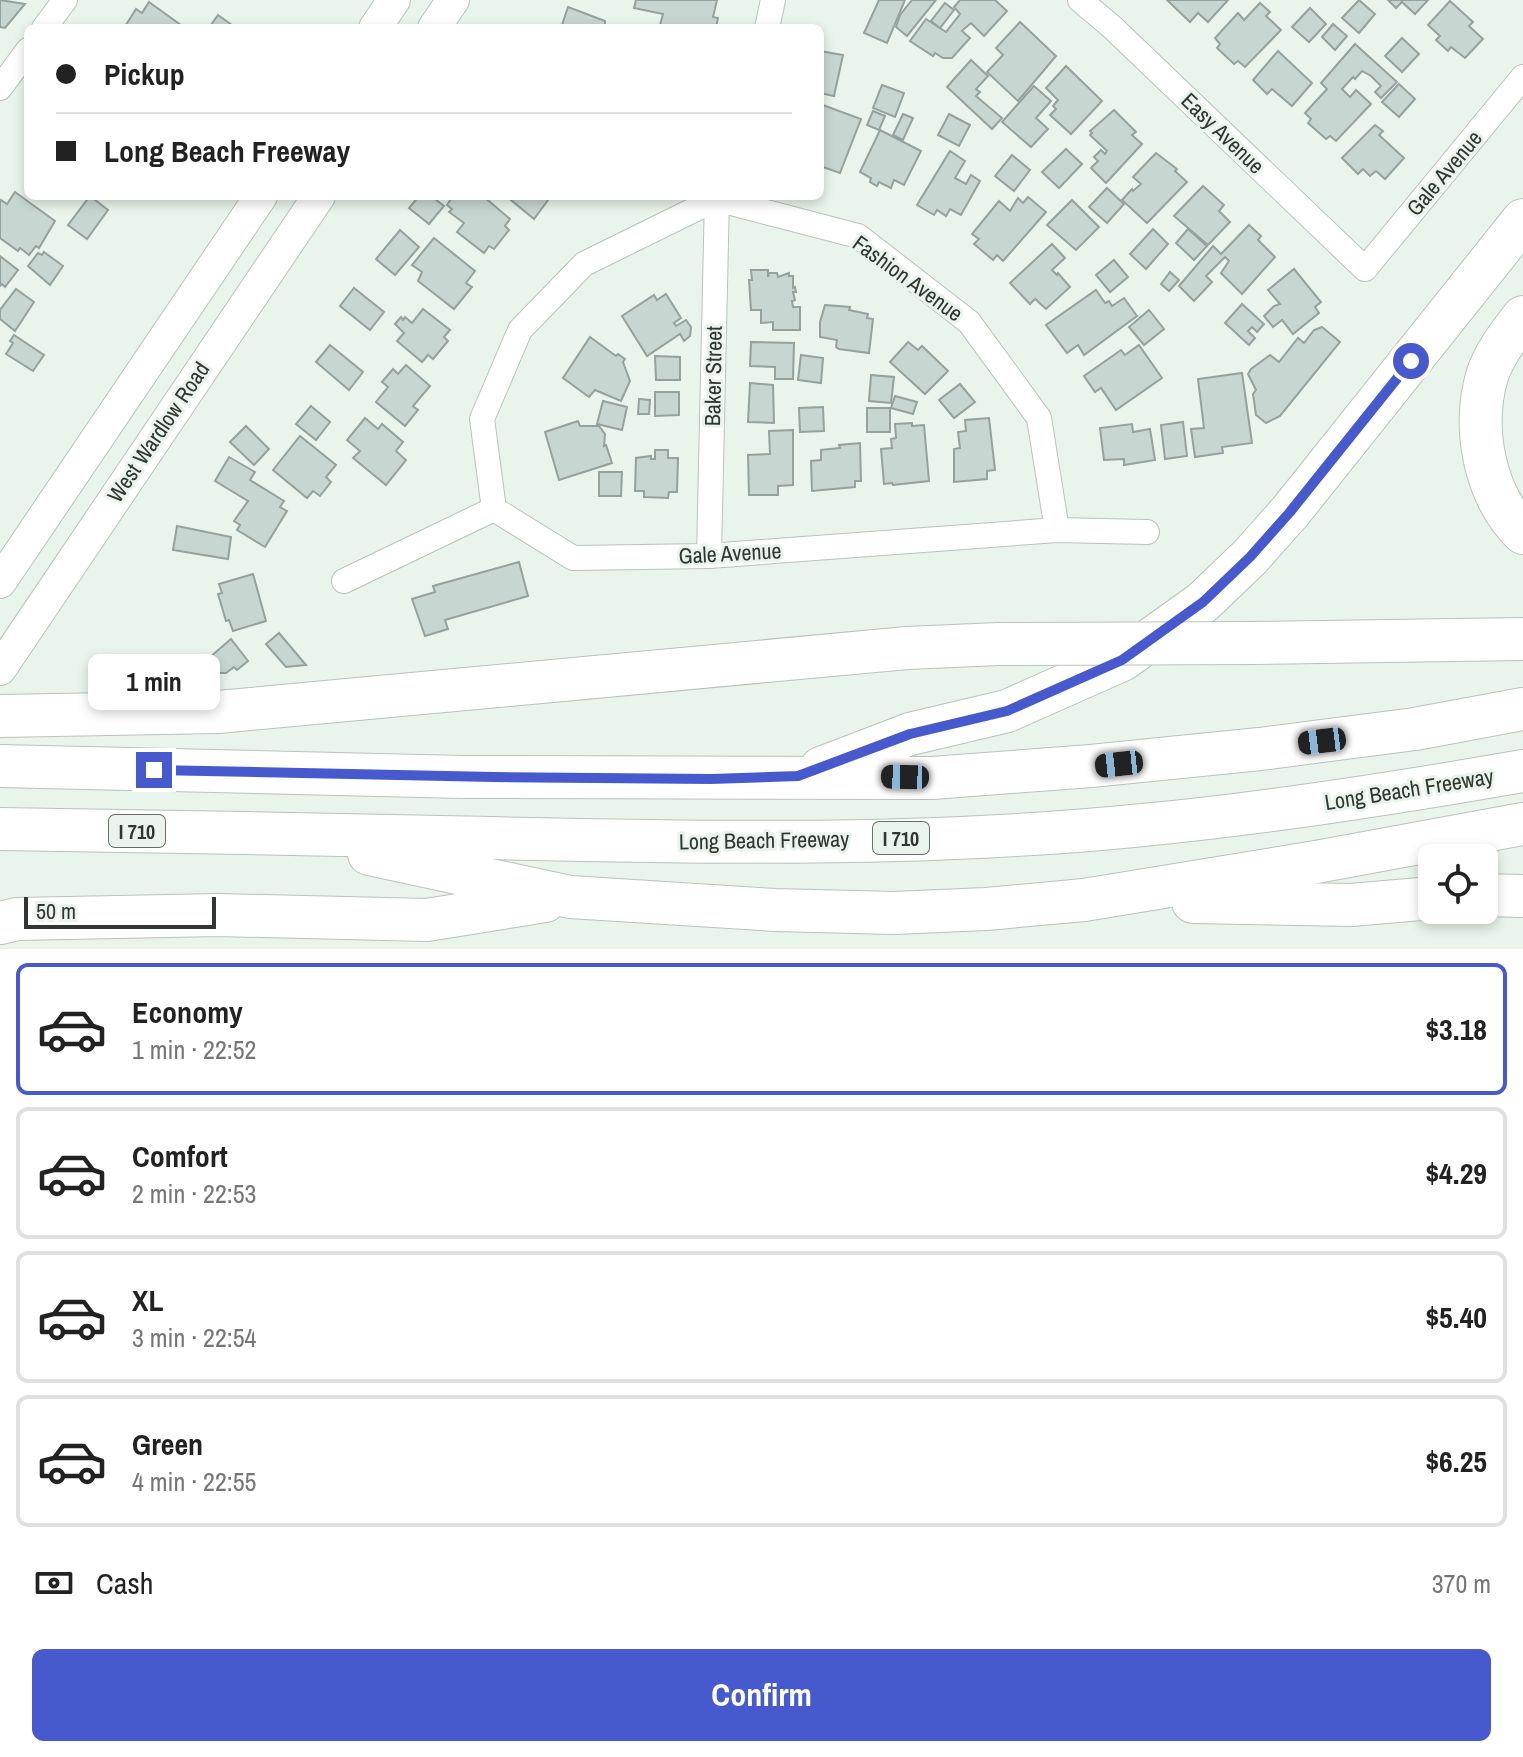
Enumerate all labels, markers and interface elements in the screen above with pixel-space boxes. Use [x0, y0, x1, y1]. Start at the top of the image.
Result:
text: Pickup [104, 54, 185, 94]
street label: Easy Avenue [1175, 86, 1271, 180]
street label: Gale Avenue [1399, 124, 1489, 222]
text: Long Beach Freeway [104, 131, 350, 171]
street label: Fashion Avenue [847, 228, 969, 328]
street label: Baker Street [697, 326, 729, 426]
route start [1393, 343, 1429, 379]
street label: West Wardlow Road [100, 356, 216, 508]
street label: Gale Avenue [678, 535, 782, 571]
callout: 1 min [88, 654, 220, 710]
text: 1 min [126, 664, 182, 699]
car [1297, 726, 1347, 756]
car [1094, 750, 1144, 778]
route end [136, 752, 172, 788]
street label: Long Beach Freeway [1322, 761, 1496, 817]
car [881, 765, 929, 789]
road number: I 710 [109, 815, 165, 847]
road number: I 710 [873, 822, 929, 854]
street label: Long Beach Freeway [679, 824, 849, 856]
map controls [1418, 844, 1498, 924]
button: locate [1418, 844, 1498, 924]
scale bar [24, 893, 216, 929]
text: 50 m [36, 896, 76, 926]
text: Economy [132, 992, 243, 1032]
icon: car [36, 993, 108, 1065]
text: $3.18 [1425, 1009, 1487, 1049]
text: 1 min · 22:52 [132, 1032, 256, 1067]
text: Comfort [132, 1136, 228, 1176]
icon: car [36, 1137, 108, 1209]
text: $4.29 [1425, 1153, 1487, 1193]
text: 2 min · 22:53 [132, 1176, 256, 1211]
text: XL [132, 1280, 163, 1320]
icon: car [36, 1281, 108, 1353]
text: $5.40 [1425, 1297, 1487, 1337]
text: 3 min · 22:54 [132, 1320, 256, 1355]
text: Green [132, 1424, 203, 1464]
icon: car [36, 1425, 108, 1497]
text: $6.25 [1425, 1441, 1487, 1481]
text: 4 min · 22:55 [132, 1464, 256, 1499]
icon: cash [32, 1561, 76, 1605]
text: Cash [96, 1563, 153, 1603]
text: 370 m [1432, 1566, 1491, 1601]
button: Confirm [32, 1649, 1491, 1741]

